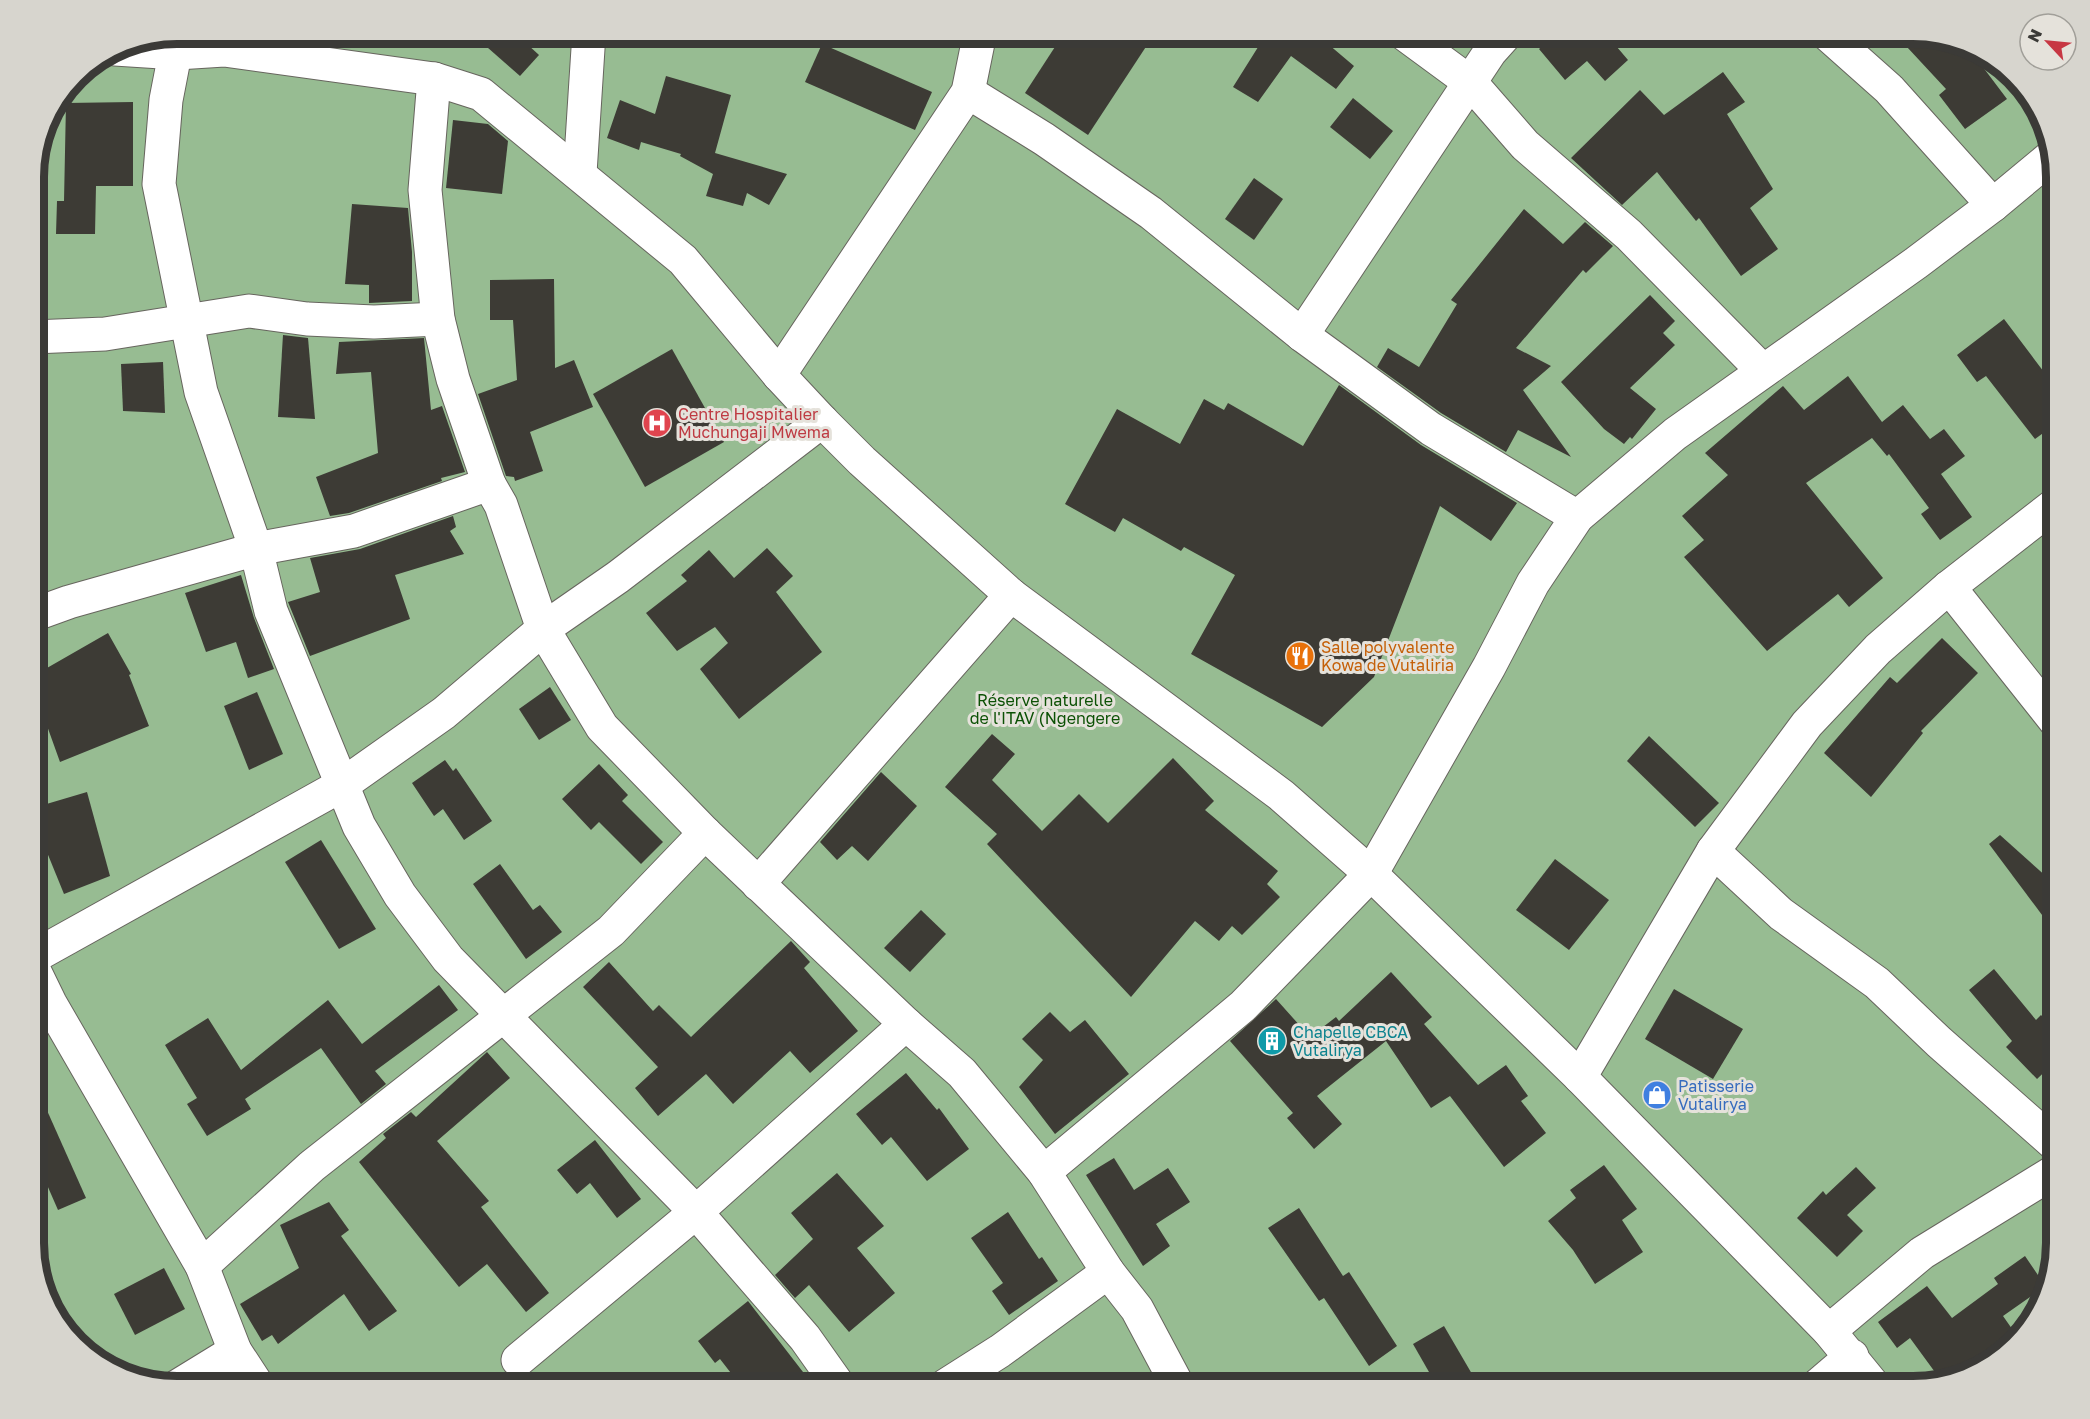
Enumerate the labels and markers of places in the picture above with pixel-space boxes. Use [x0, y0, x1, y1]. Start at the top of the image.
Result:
place label: Centre Hospitalier Muchungaji Mwema [678, 404, 830, 442]
hospital icon: Centre Hospitalier Muchungaji Mwema [641, 407, 673, 439]
place label: Salle polyvalente Kowa de Vutaliria [1321, 637, 1454, 675]
restaurant icon: Salle polyvalente Kowa de Vutaliria [1284, 640, 1316, 672]
place label: Chapelle CBCA Vutalirya [1293, 1022, 1408, 1060]
building icon: Chapelle CBCA Vutalirya [1256, 1025, 1288, 1057]
place label: Patisserie Vutalirya [1678, 1076, 1754, 1114]
shop icon: Patisserie Vutalirya [1641, 1079, 1673, 1111]

